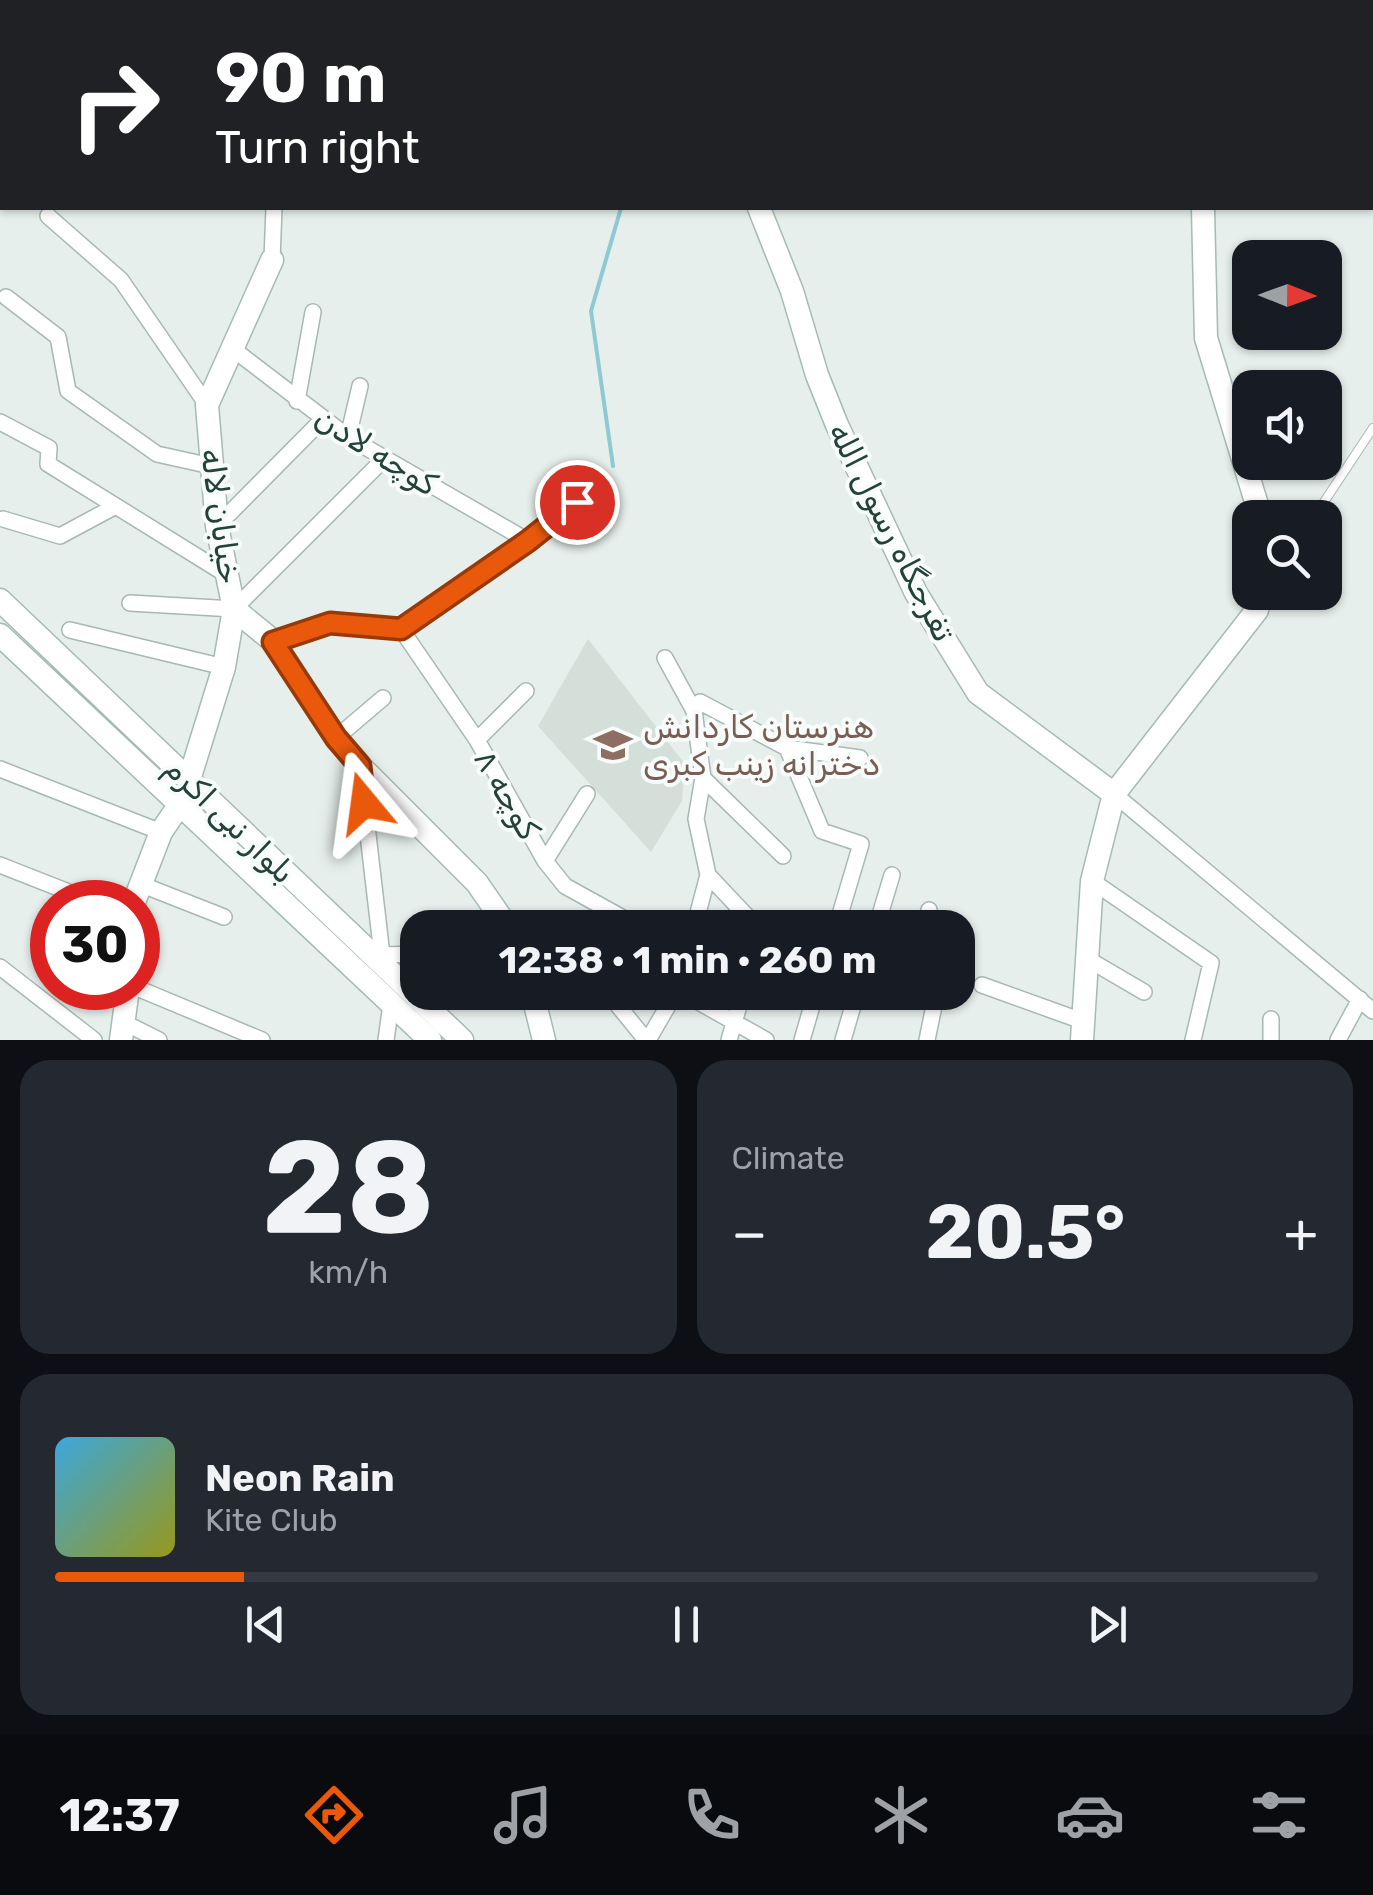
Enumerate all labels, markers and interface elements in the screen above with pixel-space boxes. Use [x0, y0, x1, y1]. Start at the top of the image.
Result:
text: 90 m [215, 37, 387, 120]
icon: right [50, 40, 180, 170]
text: Turn right [215, 121, 419, 174]
north arrow [1232, 240, 1342, 350]
map controls [1232, 240, 1342, 610]
button: sound [1232, 370, 1342, 480]
street label: کوچه لادن [308, 399, 445, 504]
street label: تفرجگاه رسول الله [821, 416, 963, 648]
street label: خیابان لاله [193, 446, 249, 586]
pin [535, 460, 620, 545]
icon: arrive [550, 475, 605, 530]
button: search [1232, 500, 1342, 610]
place label: هنرستان کاردانش دخترانه زینب کبری [643, 708, 880, 783]
school or university icon: هنرستان کاردانش دخترانه زینب کبری [592, 724, 634, 766]
street label: کوچه ۸ [466, 742, 548, 846]
street label: بلوار نبی اکرم [156, 749, 303, 893]
position arrow [312, 751, 416, 855]
speed limit sign: 30 [30, 880, 160, 1010]
text: 12:38 · 1 min · 260 m [498, 937, 877, 983]
text: 28 [262, 1110, 435, 1265]
text: Climate [732, 1139, 845, 1177]
text: 20.5° [926, 1188, 1125, 1277]
text: − [732, 1201, 767, 1266]
text: + [1284, 1201, 1318, 1266]
text: km/h [308, 1253, 388, 1291]
text: Neon Rain [205, 1455, 395, 1501]
text: Kite Club [205, 1501, 338, 1539]
icon: previous [238, 1597, 293, 1652]
icon: pause [659, 1597, 714, 1652]
icon: next [1080, 1597, 1135, 1652]
icon: directions [299, 1780, 369, 1850]
icon: music [488, 1780, 558, 1850]
icon: phone [677, 1780, 747, 1850]
icon: climate [866, 1780, 936, 1850]
icon: car [1055, 1780, 1125, 1850]
icon: filters [1244, 1780, 1314, 1850]
text: 12:37 [59, 1789, 180, 1842]

